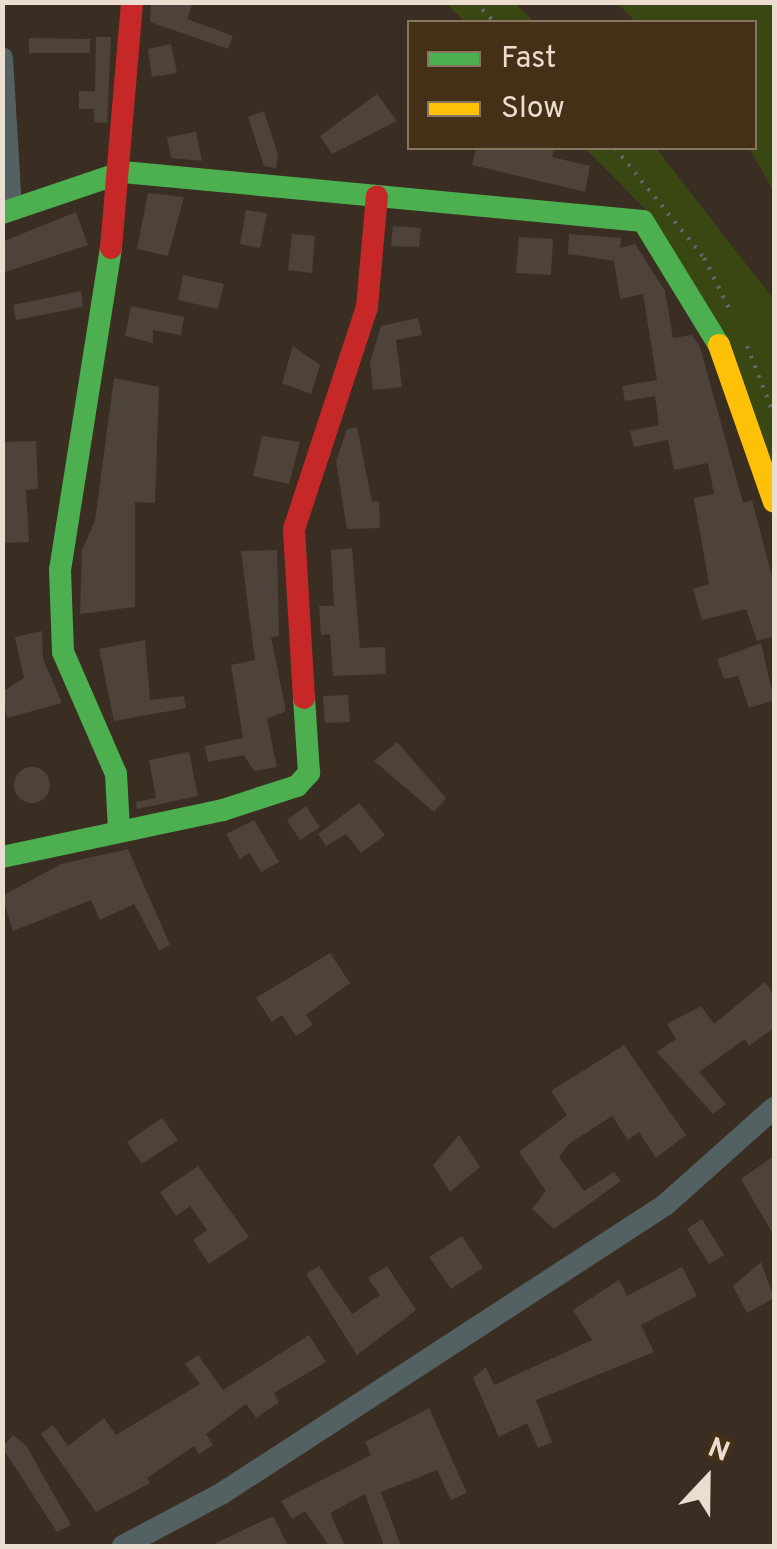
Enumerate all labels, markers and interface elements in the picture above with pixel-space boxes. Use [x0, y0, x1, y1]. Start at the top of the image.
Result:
legend [407, 20, 757, 150]
text: Fast [501, 41, 556, 78]
text: Slow [501, 91, 565, 128]
north arrow [657, 1429, 757, 1529]
text: N [702, 1431, 734, 1472]

